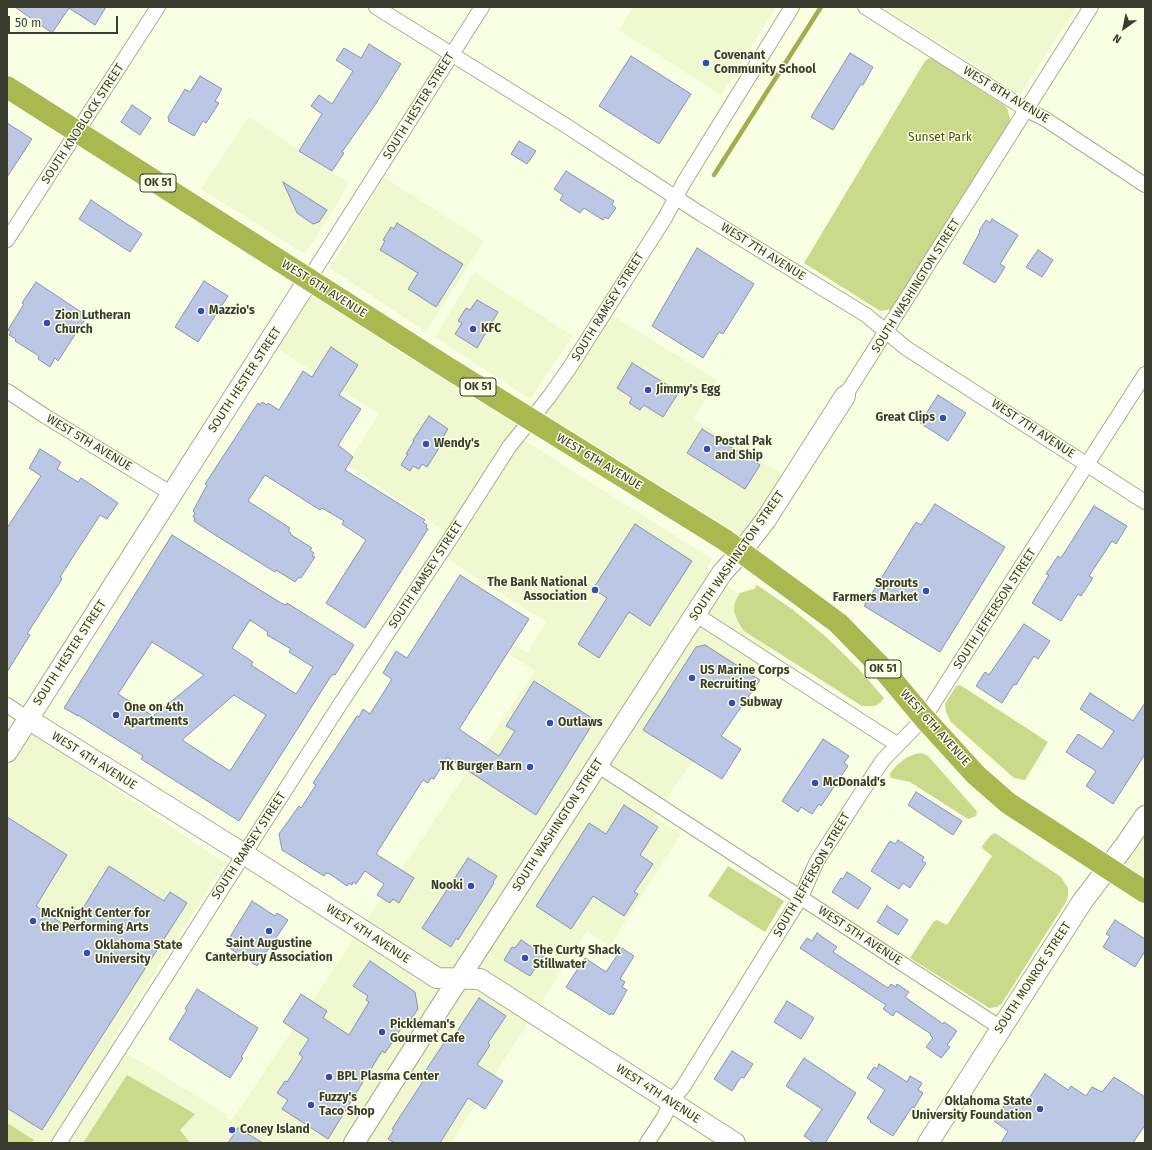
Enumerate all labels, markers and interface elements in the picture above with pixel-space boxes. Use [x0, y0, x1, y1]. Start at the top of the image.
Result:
scale bar [10, 8, 120, 34]
north arrow [1104, 8, 1144, 48]
text: 50 m [15, 16, 41, 30]
text: N [1111, 31, 1124, 46]
place label: Covenant Community School [714, 49, 816, 77]
street label: SOUTH HESTER STREET [380, 50, 458, 162]
marker: Covenant Community School [701, 58, 711, 68]
street label: SOUTH KNOBLOCK STREET [39, 61, 127, 187]
street label: WEST 8TH AVENUE [960, 64, 1052, 126]
park label: Sunset Park [908, 131, 972, 145]
road number: OK 51 [140, 174, 176, 192]
street label: SOUTH WASHINGTON STREET [869, 216, 963, 356]
street label: WEST 7TH AVENUE [718, 220, 808, 284]
street label: SOUTH RAMSEY STREET [569, 250, 647, 364]
street label: WEST 6TH AVENUE [279, 257, 369, 321]
place label: Mazzio's [209, 304, 255, 318]
marker: Mazzio's [196, 306, 206, 316]
place label: Zion Lutheran Church [55, 309, 131, 337]
marker: Zion Lutheran Church [42, 318, 52, 328]
place label: KFC [481, 322, 501, 336]
marker: KFC [468, 324, 478, 334]
street label: SOUTH HESTER STREET [205, 325, 285, 435]
road number: OK 51 [460, 378, 496, 396]
place label: Jimmy's Egg [656, 383, 720, 397]
marker: Jimmy's Egg [643, 385, 653, 395]
street label: WEST 7TH AVENUE [988, 397, 1078, 461]
place label: Great Clips [876, 411, 935, 425]
street label: WEST 5TH AVENUE [44, 412, 134, 474]
marker: Great Clips [938, 413, 948, 423]
street label: WEST 6TH AVENUE [553, 431, 645, 493]
place label: Postal Pak and Ship [715, 435, 772, 463]
place label: Wendy's [434, 437, 480, 451]
marker: Wendy's [421, 439, 431, 449]
marker: Postal Pak and Ship [702, 444, 712, 454]
street label: SOUTH WASHINGTON STREET [687, 488, 787, 624]
street label: SOUTH RAMSEY STREET [386, 519, 466, 631]
street label: SOUTH JEFFERSON STREET [951, 546, 1039, 672]
place label: The Bank National Association [487, 576, 587, 604]
place label: Sprouts Farmers Market [833, 577, 918, 605]
marker: The Bank National Association [590, 585, 600, 595]
marker: Sprouts Farmers Market [921, 586, 931, 596]
street label: SOUTH HESTER STREET [30, 598, 110, 708]
road number: OK 51 [865, 660, 901, 678]
place label: US Marine Corps Recruiting [700, 664, 789, 692]
marker: US Marine Corps Recruiting [687, 673, 697, 683]
street label: WEST 6TH AVENUE [897, 687, 973, 769]
place label: Subway [740, 696, 782, 710]
marker: Subway [727, 698, 737, 708]
place label: One on 4th Apartments [124, 701, 188, 729]
marker: One on 4th Apartments [111, 710, 121, 720]
place label: Outlaws [558, 716, 602, 730]
marker: Outlaws [545, 718, 555, 728]
street label: WEST 4TH AVENUE [49, 729, 139, 793]
street label: SOUTH WASHINGTON STREET [510, 756, 606, 894]
place label: TK Burger Barn [440, 760, 522, 774]
marker: TK Burger Barn [525, 762, 535, 772]
place label: McDonald's [823, 776, 886, 790]
marker: McDonald's [810, 778, 820, 788]
street label: SOUTH RAMSEY STREET [209, 790, 289, 902]
street label: SOUTH JEFFERSON STREET [771, 810, 853, 940]
place label: Nooki [431, 879, 463, 893]
marker: Nooki [466, 881, 476, 891]
street label: WEST 4TH AVENUE [323, 901, 413, 967]
street label: WEST 5TH AVENUE [815, 903, 905, 969]
place label: McKnight Center for the Performing Arts [41, 907, 150, 935]
marker: McKnight Center for the Performing Arts [28, 916, 38, 926]
street label: SOUTH MONROE STREET [992, 920, 1074, 1036]
marker: Saint Augustine Canterbury Association [264, 926, 274, 936]
place label: Saint Augustine Canterbury Association [205, 937, 333, 965]
place label: Oklahoma State University [95, 939, 182, 967]
place label: The Curty Shack Stillwater [533, 944, 621, 972]
marker: Oklahoma State University [82, 948, 92, 958]
marker: The Curty Shack Stillwater [520, 953, 530, 963]
place label: Pickleman's Gourmet Cafe [390, 1018, 465, 1046]
marker: Pickleman's Gourmet Cafe [377, 1027, 387, 1037]
street label: WEST 4TH AVENUE [613, 1061, 703, 1127]
place label: BPL Plasma Center [337, 1070, 439, 1084]
marker: BPL Plasma Center [324, 1072, 334, 1082]
place label: Fuzzy's Taco Shop [319, 1091, 375, 1119]
place label: Oklahoma State University Foundation [912, 1095, 1032, 1123]
marker: Fuzzy's Taco Shop [306, 1100, 316, 1110]
marker: Oklahoma State University Foundation [1035, 1104, 1045, 1114]
place label: Coney Island [240, 1123, 310, 1137]
marker: Coney Island [227, 1125, 237, 1135]

